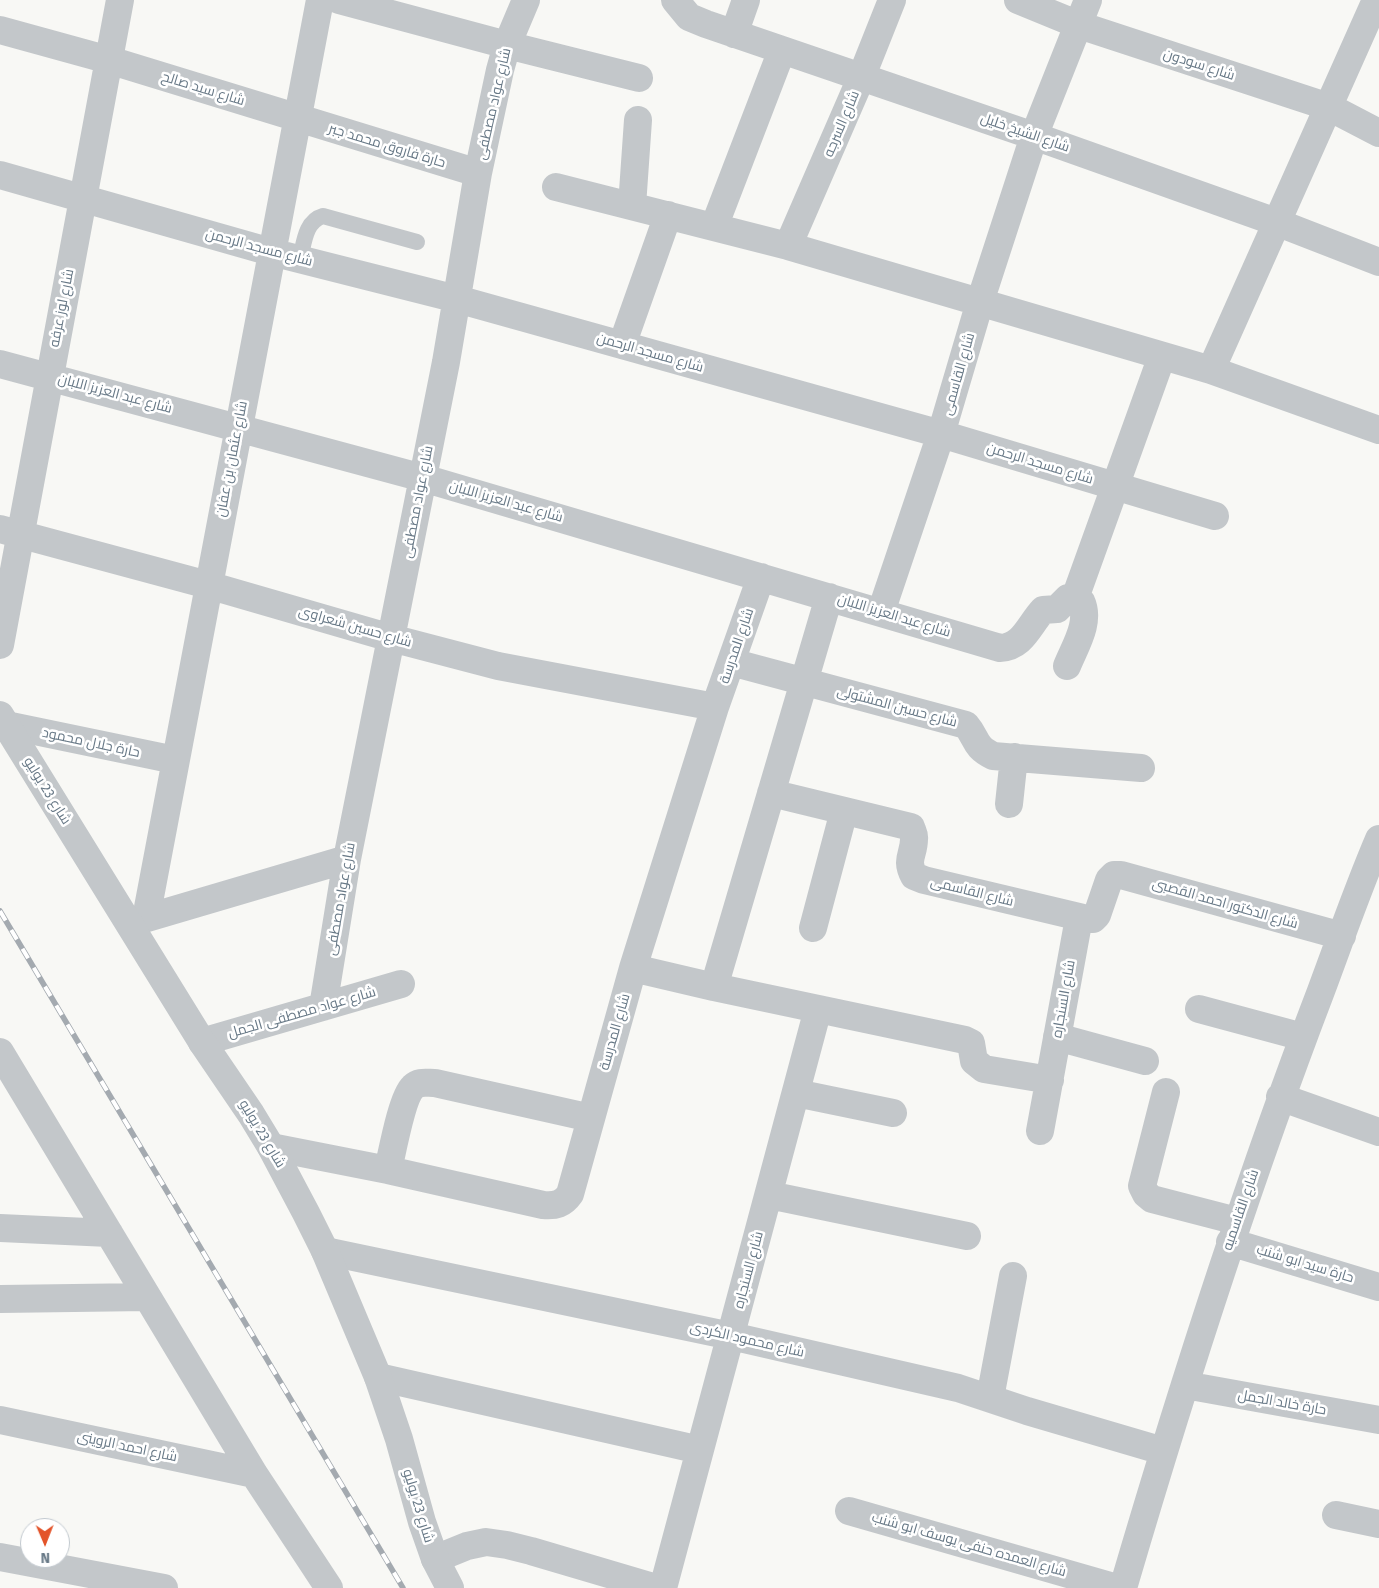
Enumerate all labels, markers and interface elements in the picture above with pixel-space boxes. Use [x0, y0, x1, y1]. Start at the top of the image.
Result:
street label: شارع عواد مصطفى [473, 46, 515, 162]
street label: شارع سودون [1161, 46, 1237, 84]
street label: شارع سيد صالح [159, 68, 247, 110]
street label: شارع السرجه [821, 88, 863, 160]
street label: شارع الشيخ خليل [978, 110, 1072, 156]
street label: حارة فاروق محمد جبر [327, 120, 447, 172]
street label: شارع مسجد الرحمن [204, 226, 314, 270]
street label: شارع لوز عرفه [46, 268, 78, 348]
street label: شارع مسجد الرحمن [595, 330, 705, 376]
street label: شارع القاسمى [939, 331, 979, 417]
street label: شارع عبد العزيز اللبان [56, 371, 174, 417]
street label: شارع عثمان بن عفان [213, 400, 251, 518]
street label: شارع مسجد الرحمن [985, 440, 1095, 488]
street label: شارع عواد مصطفى [399, 444, 437, 560]
street label: شارع عبد العزيز اللبان [447, 478, 565, 526]
street label: شارع عبد العزيز اللبان [835, 591, 953, 641]
street label: شارع حسين شعراوى [297, 603, 413, 651]
street label: شارع المدرسة [716, 606, 758, 686]
street label: شارع حسين المشتولى [835, 683, 959, 731]
street label: حارة جلال محمود [41, 724, 141, 762]
street label: شارع 23 يوليو [20, 754, 74, 828]
street label: شارع عواد مصطفى [323, 841, 359, 957]
street label: شارع القاسمى [929, 874, 1015, 910]
street label: شارع الدكتور احمد القصبى [1150, 875, 1300, 933]
street label: شارع السنجاره [1049, 959, 1079, 1039]
street label: شارع عواد مصطفى الجمل [226, 984, 378, 1042]
street label: شارع المدرسة [596, 992, 634, 1072]
street label: شارع 23 يوليو [235, 1097, 289, 1171]
street label: شارع القاسميه [1219, 1167, 1263, 1253]
street label: شارع السنجاره [731, 1230, 767, 1310]
street label: حارة سيد ابو شنب [1254, 1241, 1356, 1287]
street label: شارع محمود الكردى [688, 1319, 806, 1361]
street label: حارة خالد الجمل [1236, 1387, 1328, 1419]
street label: شارع احمد الروينى [75, 1428, 179, 1466]
street label: شارع 23 يوليو [399, 1467, 437, 1545]
street label: شارع العمده حنفى يوسف ابو شنب [870, 1509, 1068, 1581]
north arrow [20, 1518, 70, 1568]
text: N [40, 1549, 50, 1566]

